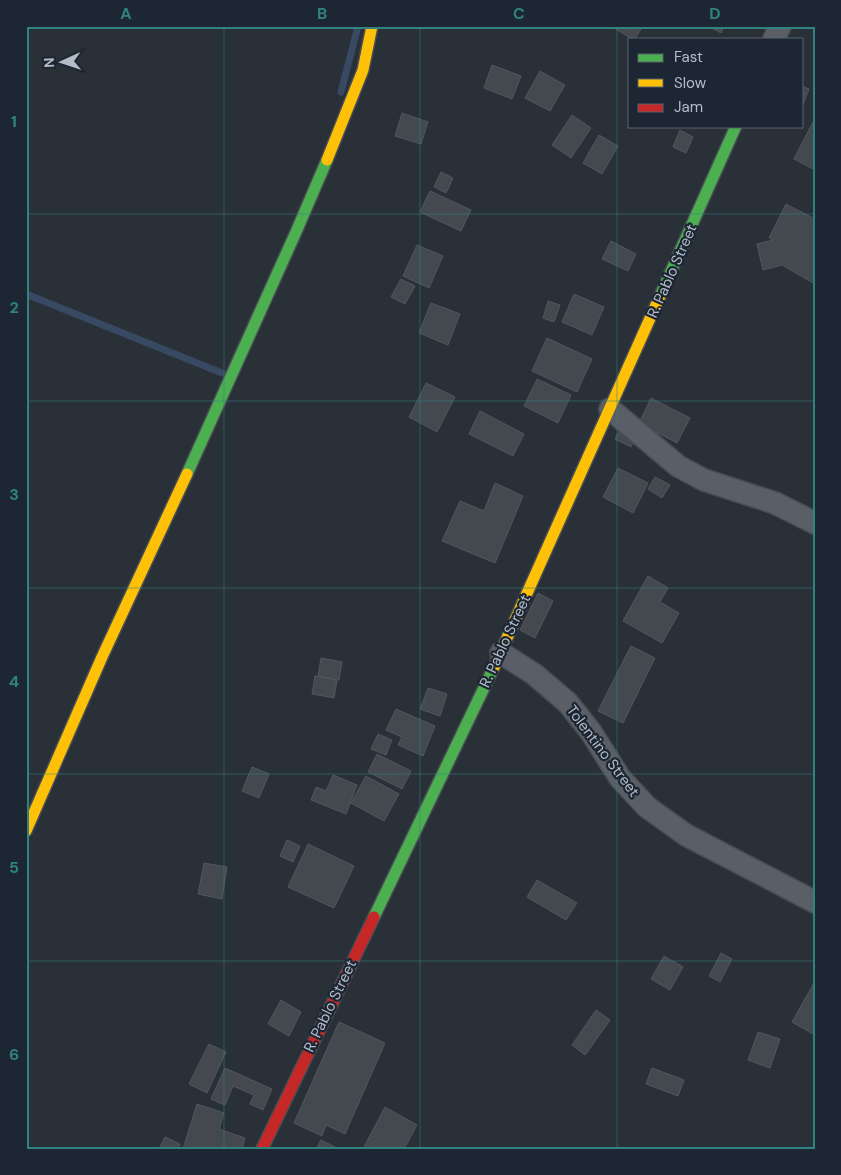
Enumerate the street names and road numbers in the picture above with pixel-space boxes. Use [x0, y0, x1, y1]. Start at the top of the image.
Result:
street label: R. Pablo Street [642, 221, 702, 321]
street label: R. Pablo Street [475, 591, 535, 691]
street label: Tolentino Street [562, 701, 644, 801]
street label: R. Pablo Street [299, 956, 361, 1056]

